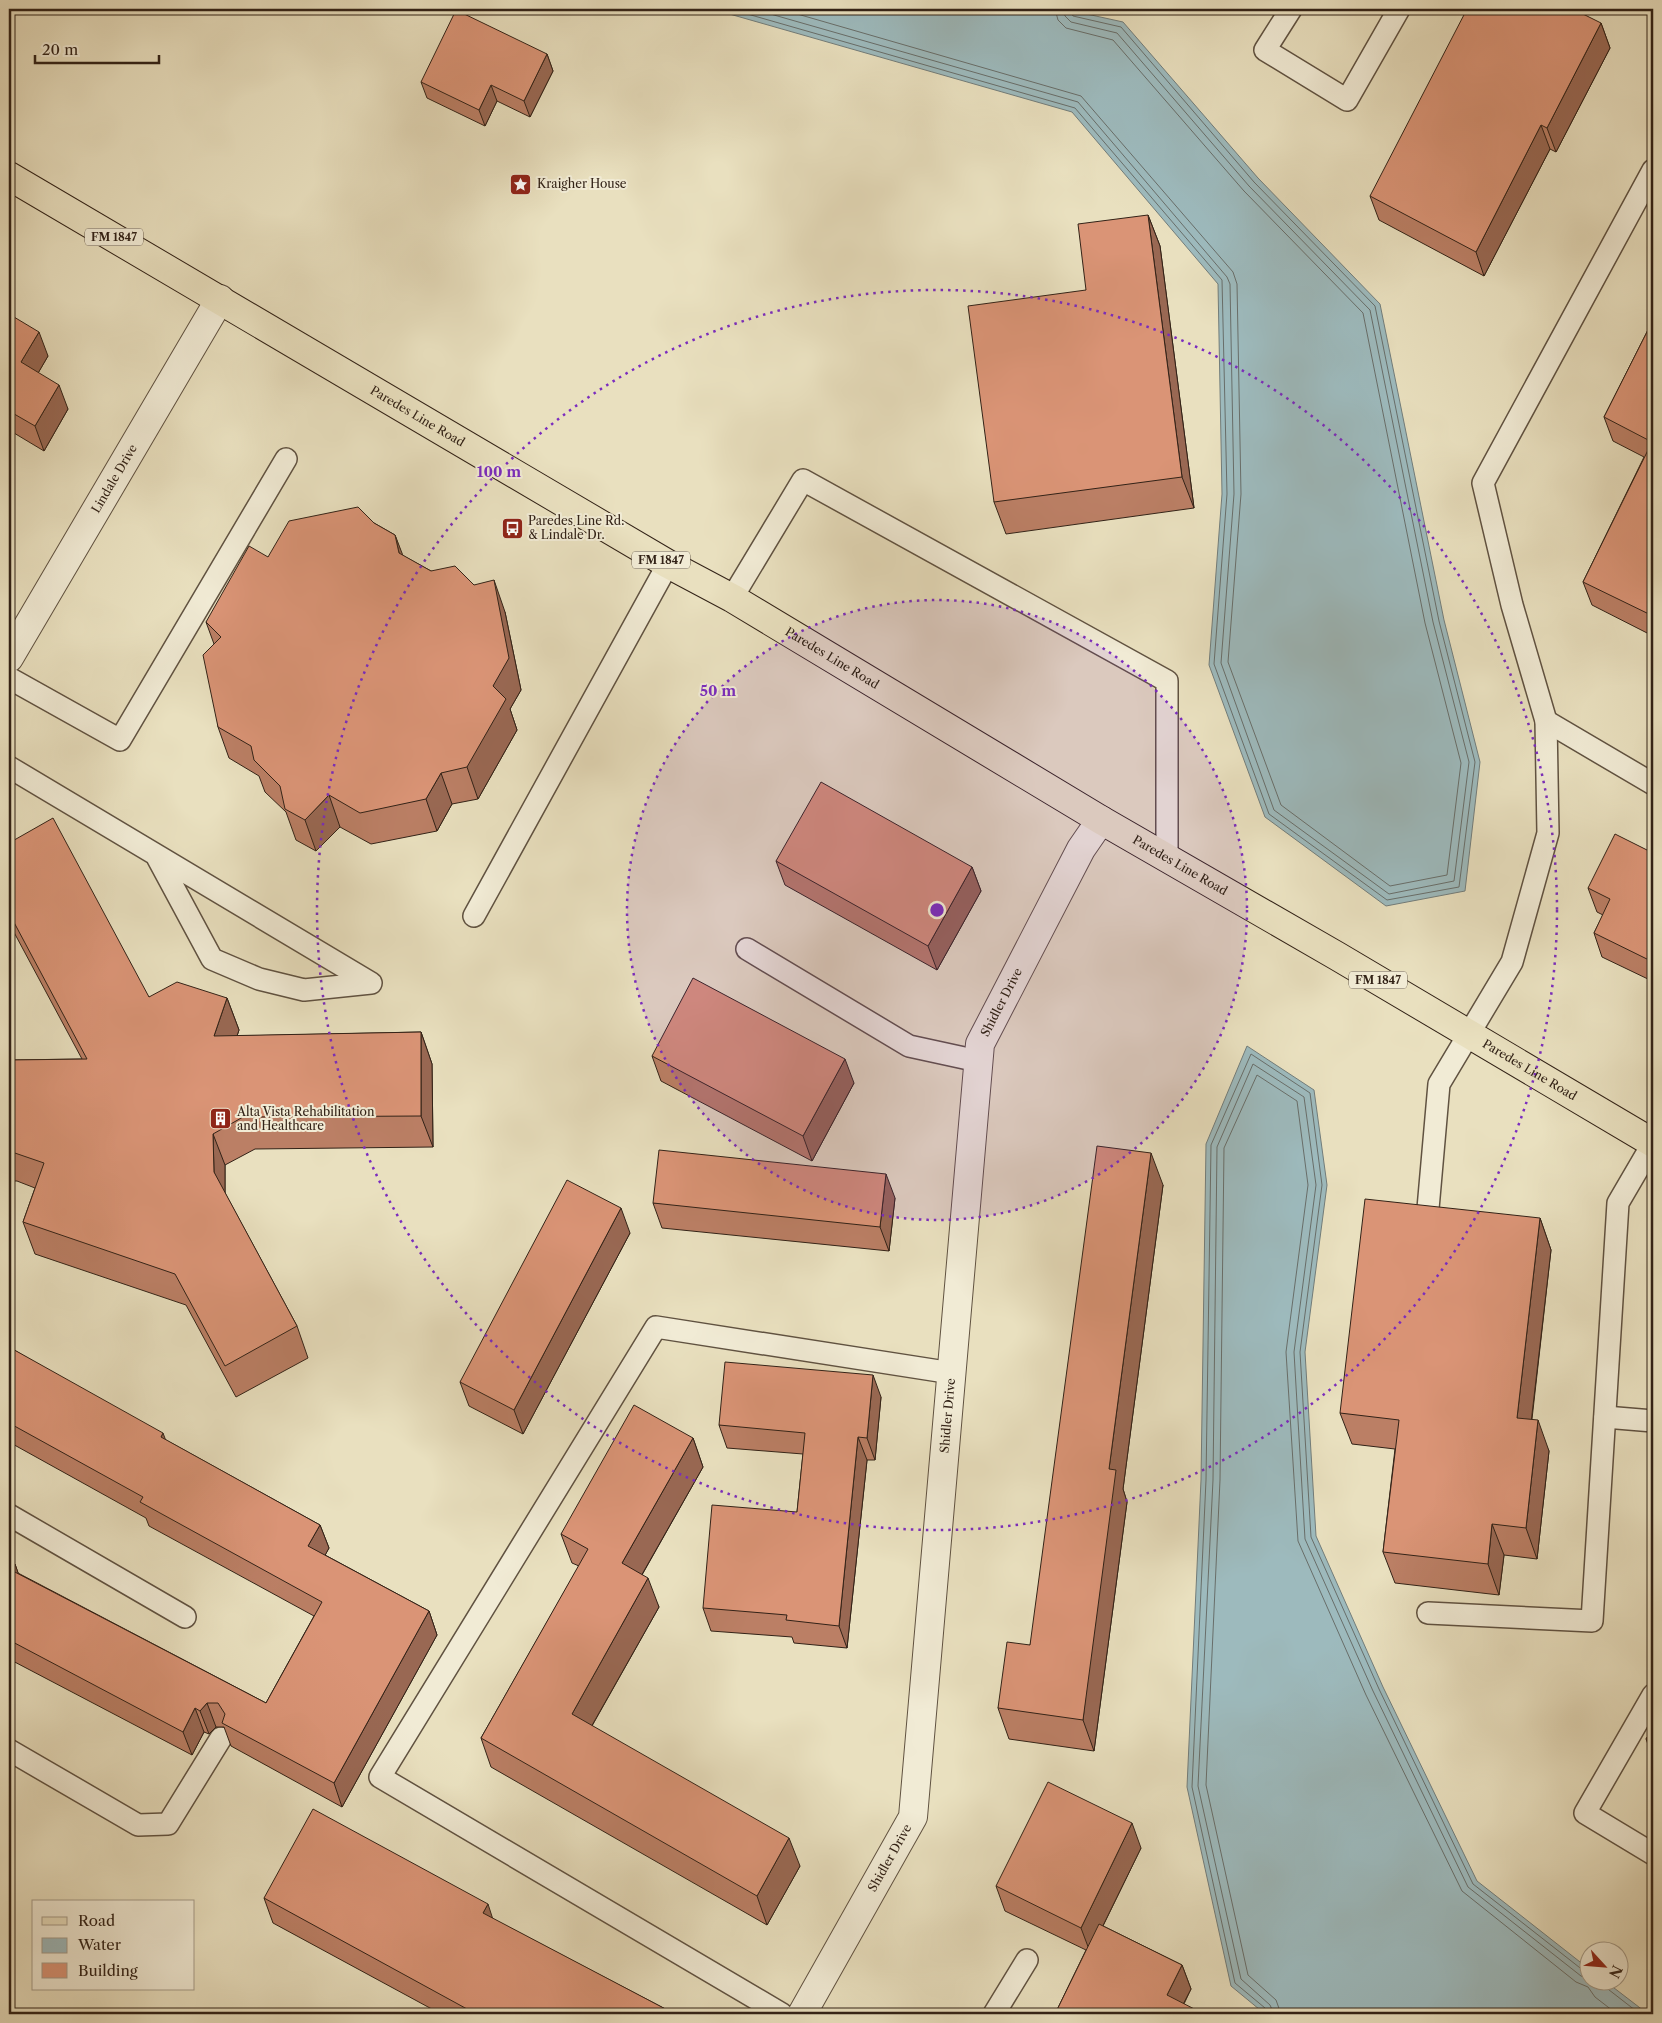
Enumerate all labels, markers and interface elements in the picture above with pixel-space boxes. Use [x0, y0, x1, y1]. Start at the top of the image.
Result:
scale bar [35, 32, 159, 64]
text: 20 m [42, 40, 78, 59]
place icon: Kraigher House [509, 172, 533, 196]
place label: Kraigher House [537, 176, 627, 191]
road number: FM 1847 [85, 228, 143, 246]
street label: Paredes Line Road [368, 382, 468, 450]
street label: Lindale Drive [88, 441, 140, 516]
text: 100 m [477, 462, 521, 481]
place label: Paredes Line Rd. & Lindale Dr. [528, 513, 624, 542]
bus stop icon: Paredes Line Rd. & Lindale Dr. [500, 516, 524, 540]
road number: FM 1847 [632, 552, 690, 568]
street label: Paredes Line Road [783, 624, 883, 692]
text: 50 m [700, 681, 736, 700]
street label: Paredes Line Road [1130, 832, 1231, 899]
centre of rings [928, 901, 946, 919]
street label: Shidler Drive [977, 965, 1025, 1039]
road number: FM 1847 [1349, 972, 1407, 988]
street label: Paredes Line Road [1480, 1036, 1580, 1104]
place label: Alta Vista Rehabilitation and Healthcare [236, 1104, 375, 1133]
building icon: Alta Vista Rehabilitation and Healthcare [209, 1107, 233, 1131]
street label: Shidler Drive [937, 1377, 958, 1454]
street label: Shidler Drive [864, 1821, 915, 1894]
legend [32, 1900, 195, 1990]
text: Road [78, 1911, 115, 1930]
text: Water [77, 1935, 122, 1954]
north arrow [1580, 1940, 1630, 1990]
text: Building [78, 1961, 138, 1980]
text: N [1605, 1962, 1626, 1981]

